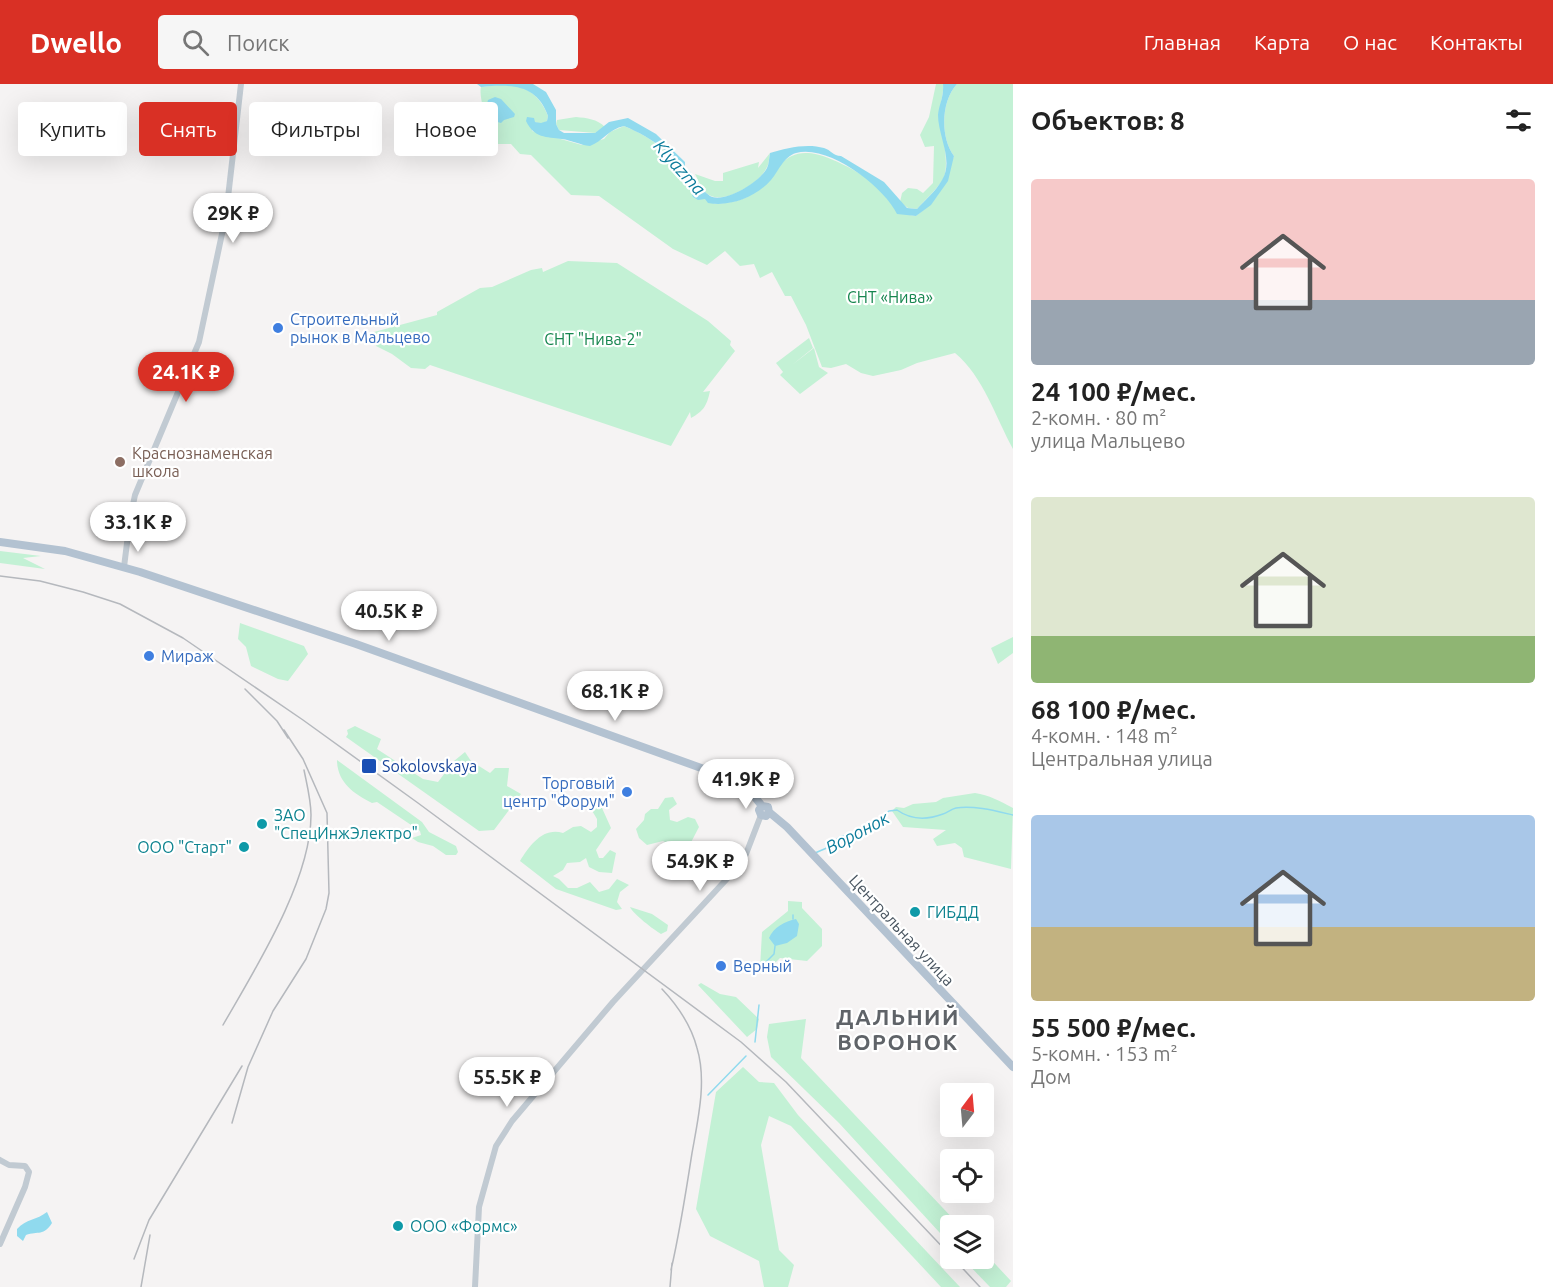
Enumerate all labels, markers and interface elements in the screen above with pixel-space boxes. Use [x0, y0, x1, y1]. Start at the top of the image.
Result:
search box [158, 15, 578, 69]
icon: search [179, 26, 212, 59]
text: Dwello [30, 27, 122, 58]
text: Поиск [227, 30, 290, 55]
text: Главная [1144, 30, 1221, 54]
text: Карта [1254, 30, 1310, 54]
text: О нас [1343, 30, 1397, 54]
text: Контакты [1430, 30, 1523, 54]
chip: Купить [18, 102, 127, 156]
chip: Снять [139, 102, 237, 156]
chip: Фильтры [249, 102, 382, 156]
chip: Новое [394, 102, 498, 156]
icon: filters [1502, 104, 1535, 137]
text: Объектов: 8 [1031, 106, 1185, 135]
water label: Klyazma [650, 135, 710, 199]
pin: 29K ₽ [191, 193, 275, 244]
text: 29K ₽ [207, 201, 259, 224]
icon: home [1229, 218, 1337, 326]
park label: СНТ «Нива» [847, 288, 933, 306]
place label: Строительный рынок в Мальцево [290, 310, 430, 346]
marker: Строительный рынок в Мальцево [271, 321, 285, 335]
park label: СНТ "Нива-2" [544, 330, 642, 348]
pin: 24.1K ₽ [131, 352, 241, 403]
text: 24.1K ₽ [152, 360, 220, 383]
text: 24 100 ₽/мес. [1031, 377, 1196, 406]
text: 2-комн. · 80 m² [1031, 406, 1166, 429]
text: улица Мальцево [1031, 429, 1185, 452]
place label: Краснознаменская школа [132, 444, 273, 480]
marker: Краснознаменская школа [113, 455, 127, 469]
pin: 33.1K ₽ [83, 502, 193, 553]
text: 33.1K ₽ [104, 510, 172, 533]
icon: home [1229, 536, 1337, 644]
pin: 40.5K ₽ [334, 591, 444, 642]
text: 40.5K ₽ [355, 599, 423, 622]
place label: Мираж [161, 647, 214, 665]
marker: Мираж [142, 649, 156, 663]
pin: 68.1K ₽ [560, 671, 670, 722]
text: 68.1K ₽ [581, 679, 649, 702]
text: 68 100 ₽/мес. [1031, 695, 1196, 724]
text: 4-комн. · 148 m² [1031, 724, 1178, 747]
text: Центральная улица [1031, 747, 1213, 770]
marker: Sokolovskaya [360, 757, 378, 775]
place label: Sokolovskaya [382, 757, 477, 775]
pin: 41.9K ₽ [691, 759, 801, 810]
text: 41.9K ₽ [712, 767, 780, 790]
place label: Торговый центр "Форум" [503, 774, 615, 810]
marker: Торговый центр "Форум" [620, 785, 634, 799]
place label: ЗАО "СпецИнжЭлектро" [274, 806, 418, 842]
water label: Воронок [822, 807, 893, 857]
marker: ЗАО "СпецИнжЭлектро" [255, 817, 269, 831]
place label: ООО "Старт" [137, 838, 232, 856]
marker: ООО "Старт" [237, 840, 251, 854]
pin: 54.9K ₽ [645, 841, 755, 892]
text: 54.9K ₽ [666, 849, 734, 872]
icon: home [1229, 854, 1337, 962]
street label: Центральная улица [846, 871, 958, 989]
place label: ГИБДД [927, 903, 979, 921]
marker: ГИБДД [908, 905, 922, 919]
place label: Верный [733, 957, 792, 975]
marker: Верный [714, 959, 728, 973]
district label: ДАЛЬНИЙ ВОРОНОК [836, 1004, 960, 1054]
text: 55 500 ₽/мес. [1031, 1013, 1196, 1042]
text: 5-комн. · 153 m² [1031, 1042, 1178, 1065]
pin: 55.5K ₽ [452, 1057, 562, 1108]
text: 55.5K ₽ [473, 1065, 541, 1088]
text: Дом [1031, 1065, 1071, 1088]
north arrow [940, 1083, 994, 1137]
map controls [940, 1083, 994, 1269]
button: locate [940, 1149, 994, 1203]
button: layers [940, 1215, 994, 1269]
place label: ООО «Формс» [410, 1217, 518, 1235]
marker: ООО «Формс» [391, 1219, 405, 1233]

